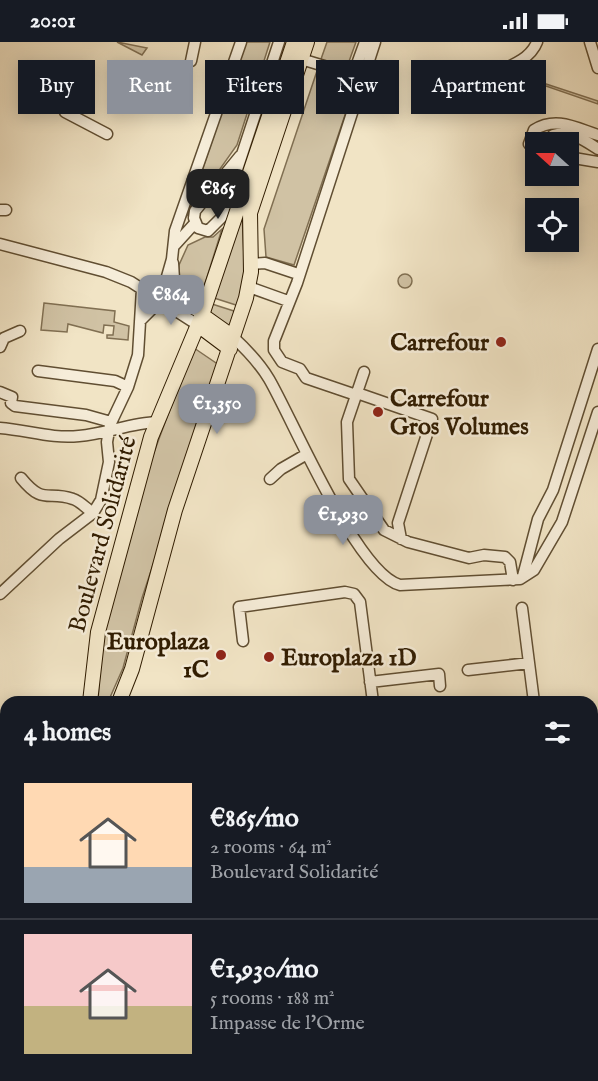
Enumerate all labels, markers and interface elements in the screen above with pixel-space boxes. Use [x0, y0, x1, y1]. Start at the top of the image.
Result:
text: 20:01 [30, 7, 76, 35]
chip: Buy [18, 60, 95, 114]
chip: Rent [107, 60, 193, 114]
chip: Filters [205, 60, 304, 114]
chip: New [316, 60, 399, 114]
chip: Apartment [411, 60, 546, 114]
north arrow [525, 132, 579, 186]
map controls [525, 132, 579, 252]
pin: €865 [182, 169, 254, 220]
text: €865 [200, 176, 236, 201]
button: locate [525, 198, 579, 252]
pin: €864 [135, 275, 207, 326]
text: €864 [152, 282, 190, 307]
place label: Carrefour [390, 328, 489, 359]
marker: Carrefour [494, 335, 508, 349]
pin: €1,350 [168, 384, 266, 435]
place label: Carrefour Gros Volumes [390, 384, 529, 443]
text: €1,350 [193, 391, 241, 416]
marker: Carrefour Gros Volumes [371, 405, 385, 419]
street label: Boulevard Solidarité [62, 433, 145, 636]
pin: €1,930 [294, 495, 392, 546]
text: €1,930 [318, 502, 368, 527]
place label: Europlaza 1C [107, 627, 210, 686]
place label: Europlaza 1D [281, 643, 417, 674]
marker: Europlaza 1C [214, 648, 228, 662]
marker: Europlaza 1D [262, 650, 276, 664]
text: 4 homes [24, 716, 111, 749]
icon: filters [541, 716, 574, 749]
text: €865/mo [210, 802, 299, 835]
icon: home [72, 807, 144, 879]
text: 2 rooms · 64 m² [210, 835, 332, 860]
text: Boulevard Solidarité [210, 860, 378, 885]
text: €1,930/mo [210, 953, 319, 986]
icon: home [72, 958, 144, 1030]
text: 5 rooms · 188 m² [210, 986, 335, 1011]
text: Impasse de l'Orme [210, 1011, 365, 1036]

